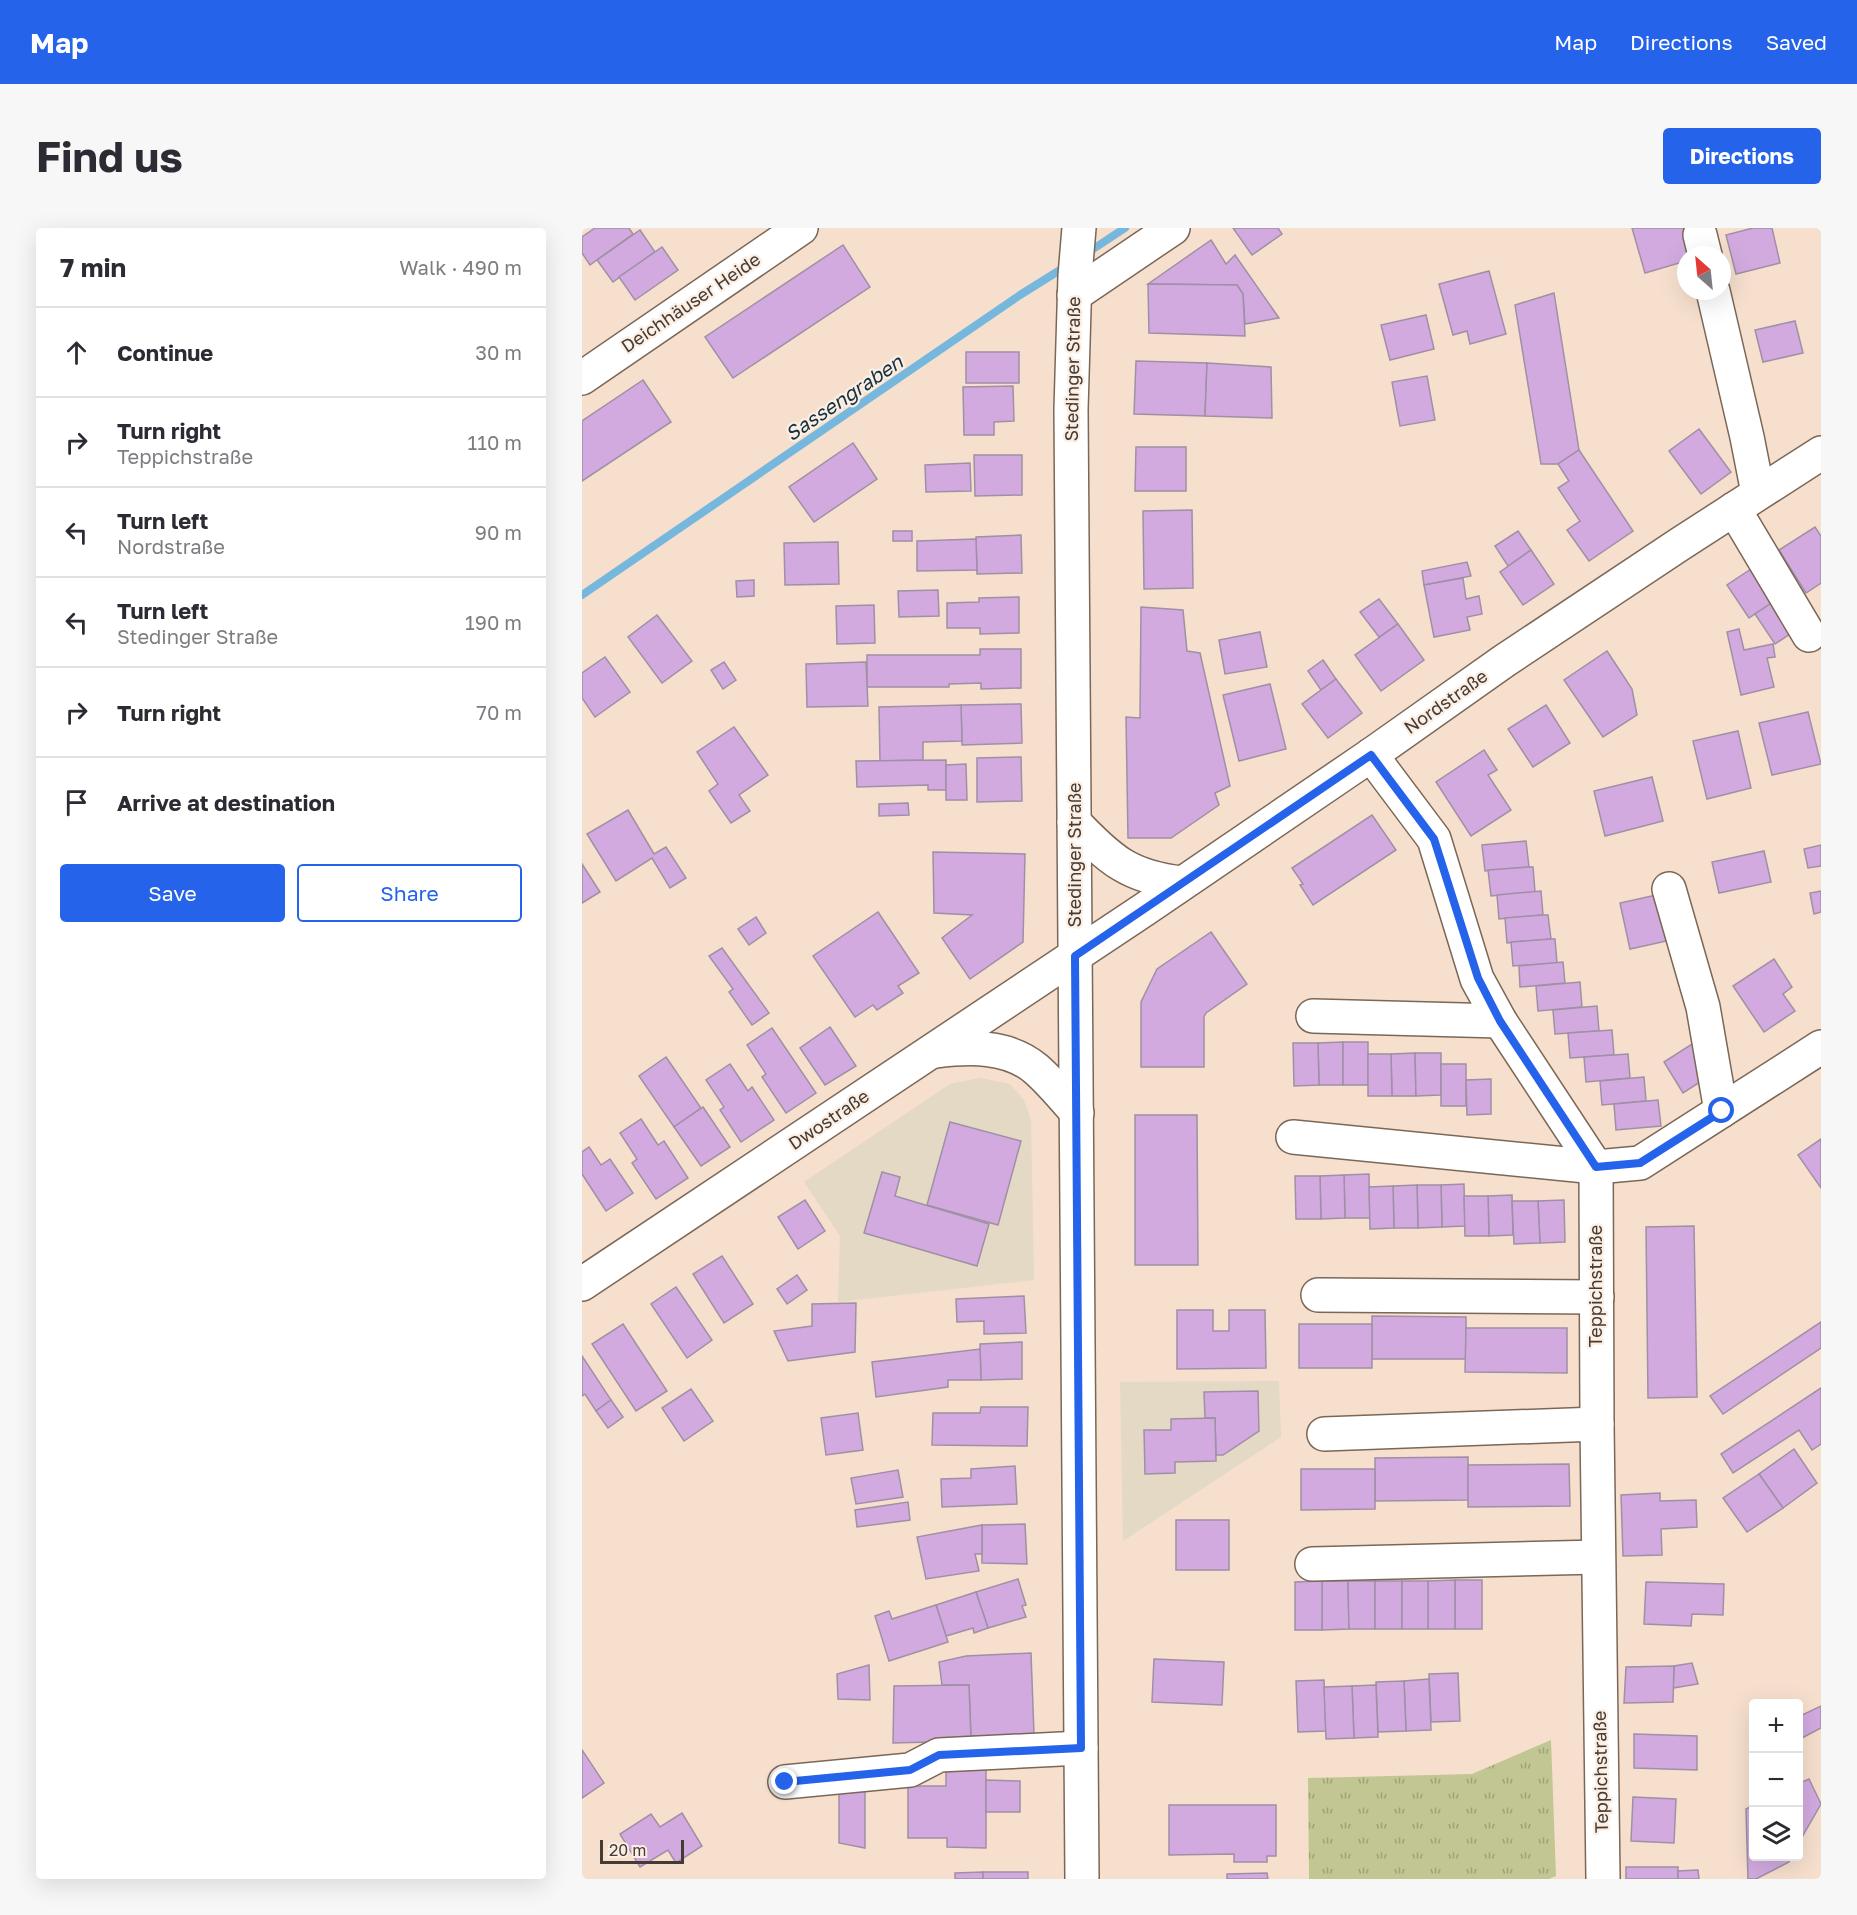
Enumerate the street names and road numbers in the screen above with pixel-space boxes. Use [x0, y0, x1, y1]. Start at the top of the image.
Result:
street label: Deichhäuser Heide [617, 248, 764, 357]
street label: Stedinger Straße [1060, 296, 1084, 442]
street label: Nordstraße [1399, 664, 1491, 738]
street label: Stedinger Straße [1063, 782, 1085, 928]
street label: Dwostraße [784, 1084, 873, 1154]
street label: Teppichstraße [1584, 1225, 1606, 1347]
street label: Teppichstraße [1588, 1711, 1612, 1833]

